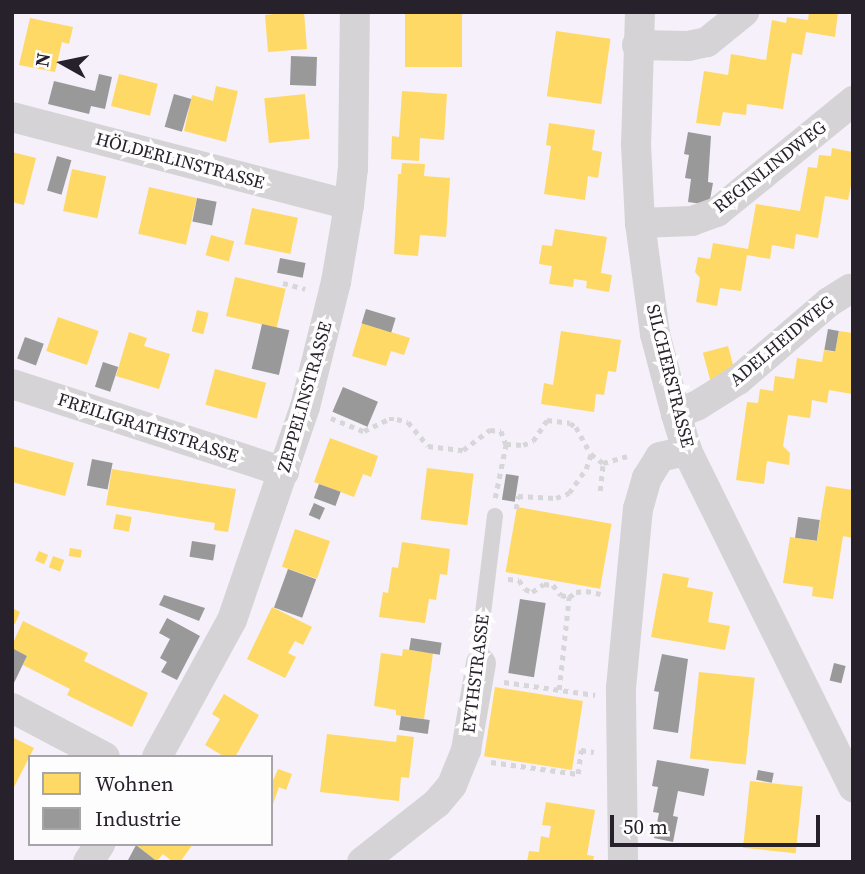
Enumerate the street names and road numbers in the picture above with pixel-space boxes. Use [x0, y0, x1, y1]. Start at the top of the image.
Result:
street label: REGINLINDWEG [709, 116, 831, 218]
street label: HÖLDERLINSTRASSE [93, 128, 267, 194]
street label: ADELHEIDWEG [726, 291, 838, 391]
street label: SILCHERSTRASSE [642, 302, 698, 450]
street label: ZEPPELINSTRASSE [273, 319, 337, 475]
street label: FREILIGRATHSTRASSE [55, 389, 241, 467]
street label: EYTHSTRASSE [458, 613, 494, 735]

